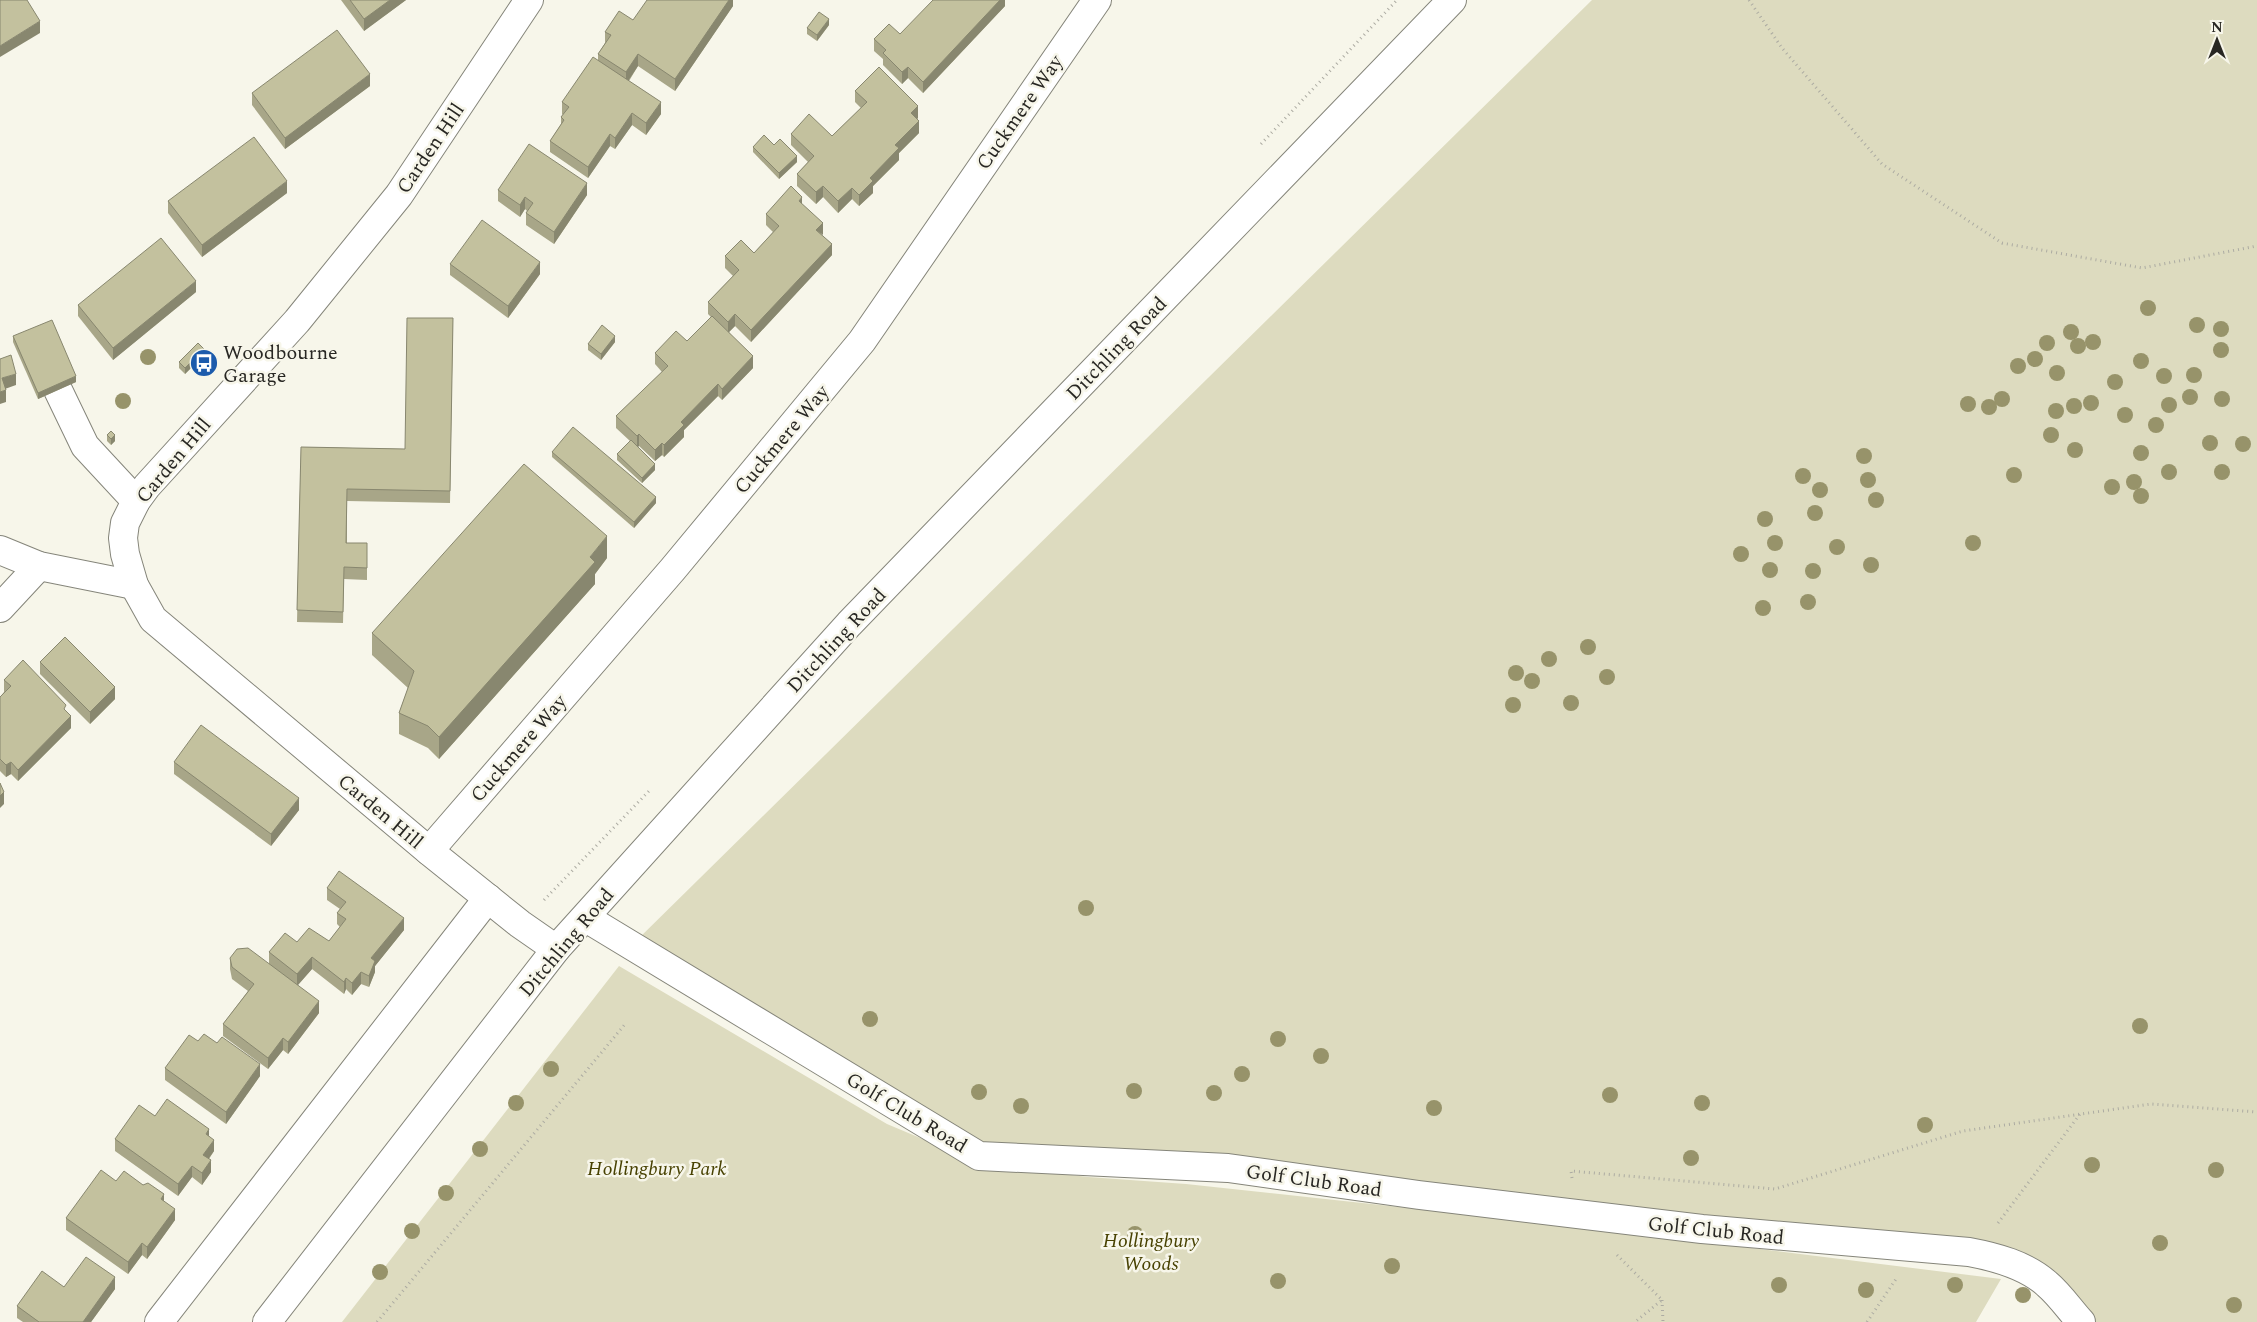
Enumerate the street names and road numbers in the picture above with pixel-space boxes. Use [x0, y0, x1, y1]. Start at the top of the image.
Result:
street label: Cuckmere Way [969, 48, 1071, 176]
street label: Carden Hill [389, 97, 472, 200]
street label: Ditchling Road [1059, 290, 1174, 408]
street label: Cuckmere Way [727, 377, 837, 501]
street label: Carden Hill [129, 411, 219, 510]
street label: Ditchling Road [780, 581, 894, 700]
street label: Cuckmere Way [463, 687, 575, 809]
street label: Carden Hill [331, 767, 430, 857]
street label: Ditchling Road [512, 881, 622, 1004]
street label: Golf Club Road [840, 1065, 973, 1161]
street label: Golf Club Road [1244, 1157, 1384, 1205]
street label: Golf Club Road [1646, 1209, 1785, 1253]

